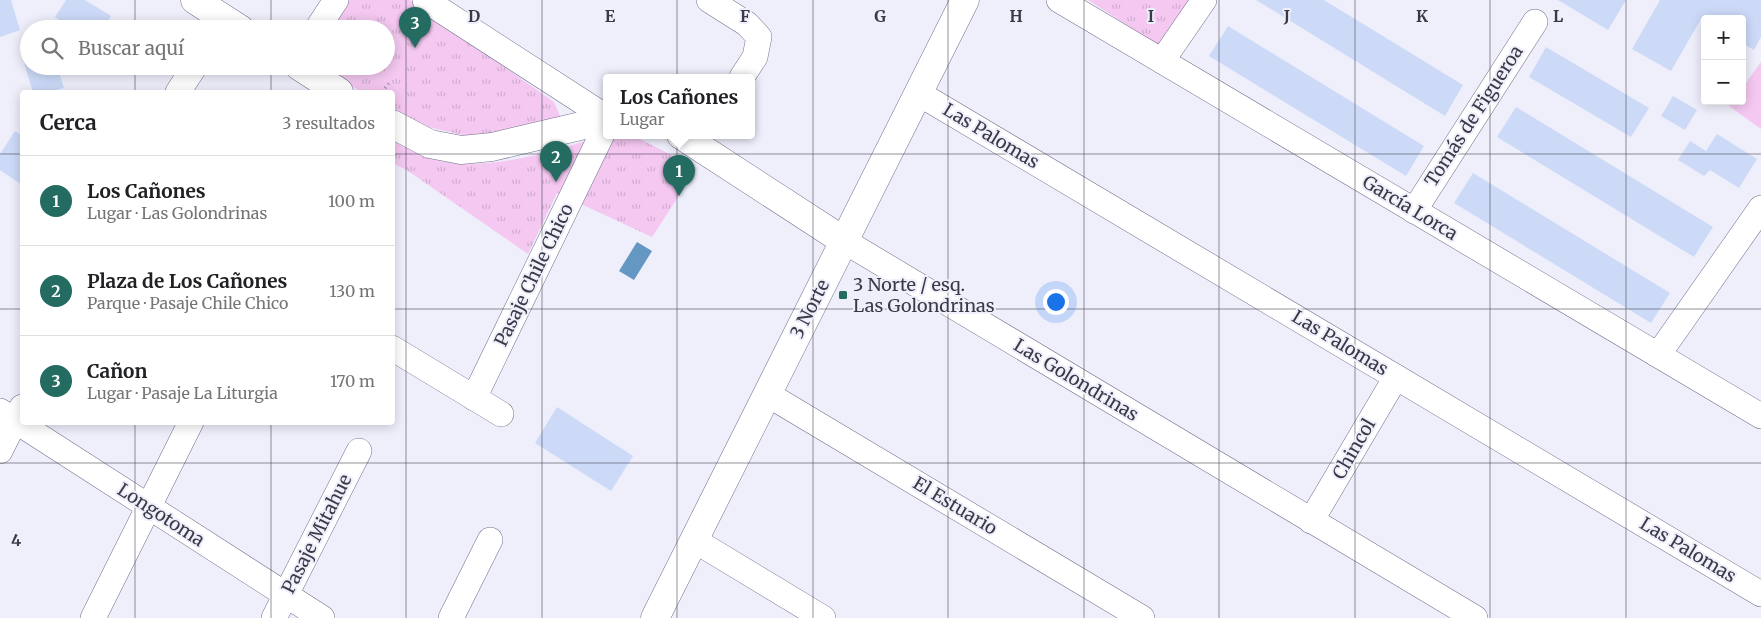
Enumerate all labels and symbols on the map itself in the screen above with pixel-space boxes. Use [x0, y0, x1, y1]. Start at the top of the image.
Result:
text: D [468, 6, 480, 26]
text: E [605, 6, 616, 26]
text: F [740, 6, 750, 26]
text: G [874, 6, 886, 26]
text: H [1009, 6, 1023, 26]
text: I [1148, 6, 1154, 26]
text: J [1283, 6, 1290, 26]
text: K [1416, 6, 1428, 26]
text: L [1553, 6, 1563, 26]
pin: 3 [399, 7, 431, 48]
street label: Tomás de Figueroa [1419, 41, 1528, 191]
street label: Las Palomas [939, 98, 1044, 173]
pin: 2 [540, 141, 572, 182]
pin: 1 [663, 155, 695, 196]
street label: García Lorca [1358, 170, 1462, 245]
street label: Pasaje Chile Chico [489, 200, 578, 350]
place label: 3 Norte / esq. Las Golondrinas [853, 273, 995, 317]
street label: 3 Norte [785, 275, 834, 342]
marker: 3 Norte / esq. Las Golondrinas [837, 289, 849, 301]
your location [1043, 289, 1069, 315]
street label: Las Palomas [1288, 305, 1393, 380]
street label: Las Golondrinas [1010, 333, 1143, 426]
street label: Chincol [1327, 414, 1380, 483]
street label: Pasaje Mitahue [277, 470, 357, 597]
street label: El Estuario [909, 471, 1002, 540]
street label: Longotoma [113, 478, 210, 552]
street label: Las Palomas [1636, 512, 1741, 587]
text: 4 [11, 530, 21, 550]

